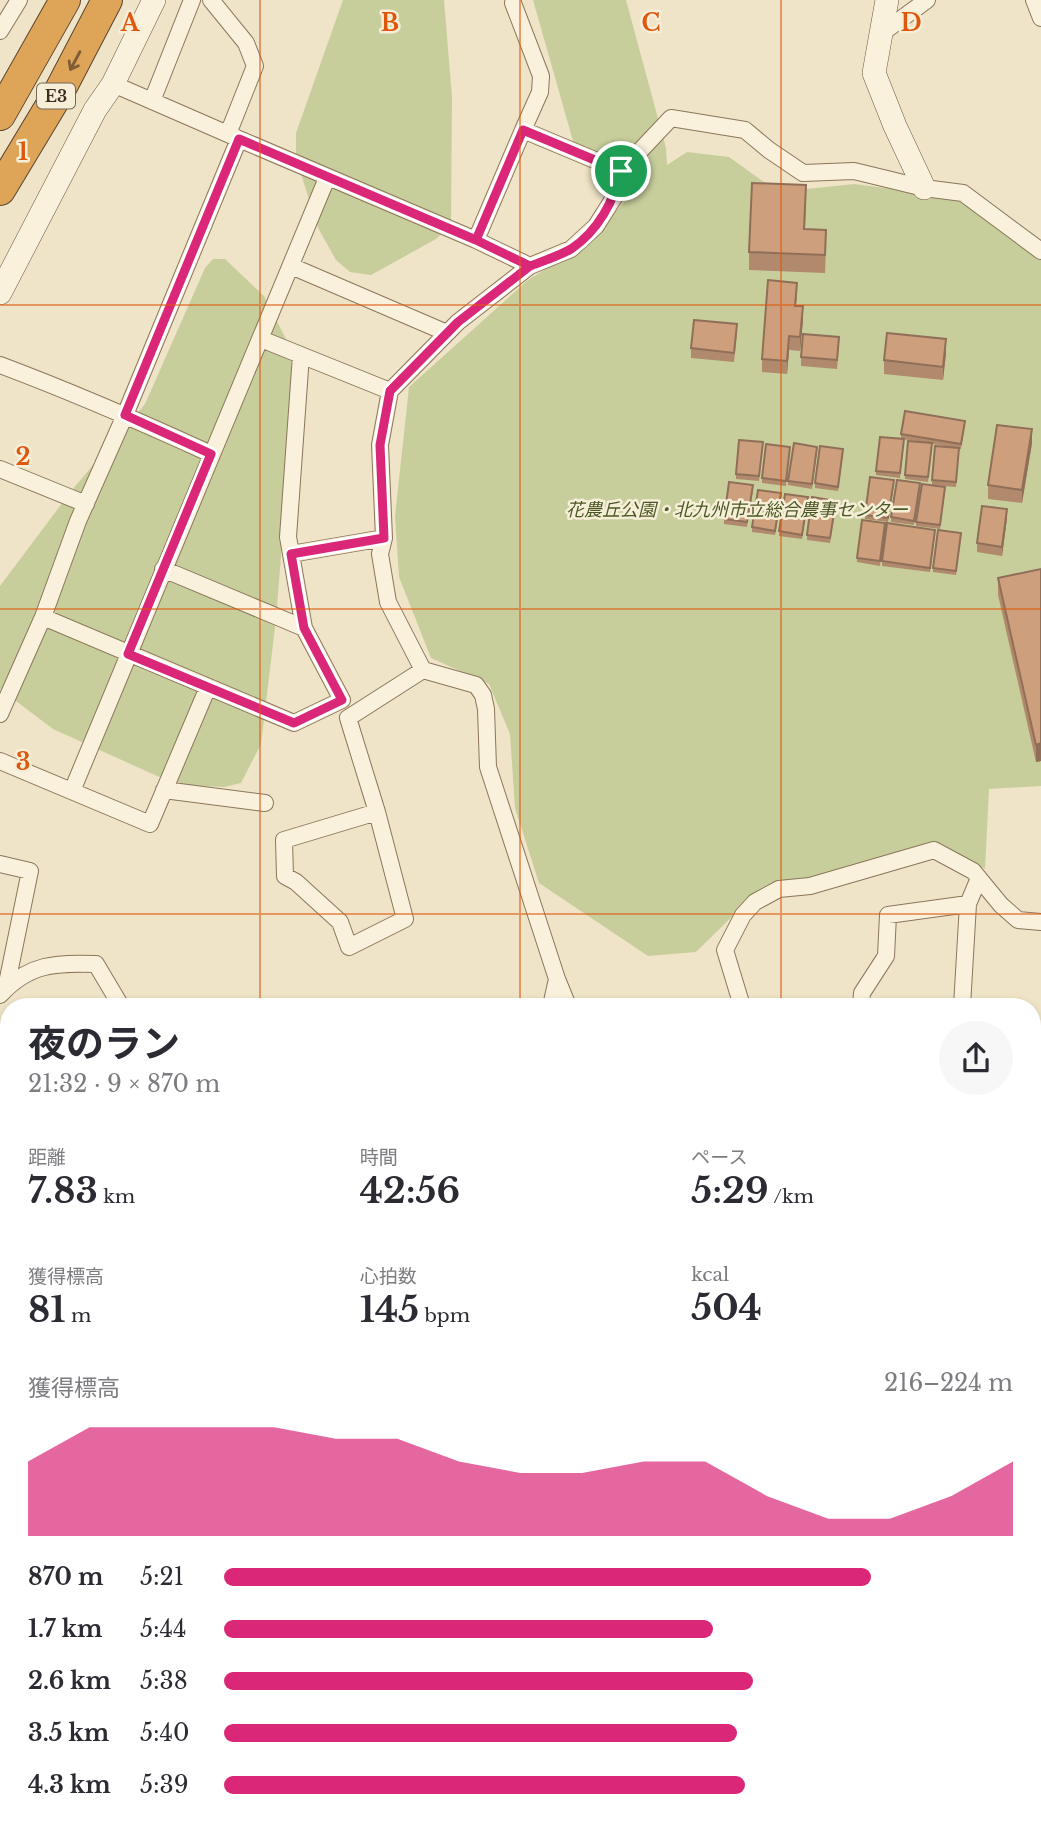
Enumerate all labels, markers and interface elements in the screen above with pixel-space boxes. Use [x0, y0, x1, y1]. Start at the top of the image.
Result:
text: A [120, 9, 141, 37]
text: B [381, 9, 399, 37]
text: C [642, 9, 660, 37]
text: D [900, 9, 922, 37]
one-way arrow [68, 50, 82, 70]
road number: E3 [37, 83, 75, 108]
text: 1 [18, 138, 28, 166]
pin [591, 141, 651, 201]
icon: arrive [602, 152, 640, 190]
text: 2 [16, 443, 30, 471]
park label: 花農丘公園・北九州市立総合農事センター [566, 499, 909, 521]
text: 3 [16, 748, 30, 776]
text: 夜のラン [28, 1020, 180, 1067]
button: share [939, 1021, 1013, 1095]
text: 21:32 · 9 × 870 m [28, 1070, 220, 1098]
text: 距離 [28, 1146, 66, 1169]
text: 時間 [360, 1146, 398, 1169]
text: ペース [691, 1146, 747, 1169]
text: 7.83 [28, 1169, 98, 1212]
text: 42:56 [360, 1169, 460, 1212]
text: 5:29 [691, 1169, 768, 1212]
text: km [98, 1185, 135, 1208]
text: /km [768, 1185, 814, 1208]
text: kcal [691, 1263, 729, 1286]
text: 獲得標高 [28, 1265, 104, 1288]
text: 心拍数 [360, 1265, 417, 1288]
text: 504 [691, 1286, 762, 1329]
text: 81 [28, 1288, 66, 1331]
text: 145 [360, 1288, 419, 1331]
text: m [66, 1304, 91, 1327]
text: bpm [419, 1304, 470, 1327]
text: 216–224 m [884, 1369, 1013, 1397]
text: 獲得標高 [28, 1374, 120, 1402]
text: 870 m [28, 1563, 103, 1591]
text: 5:21 [140, 1563, 184, 1591]
text: 1.7 km [28, 1615, 102, 1643]
text: 5:44 [140, 1615, 187, 1643]
text: 2.6 km [28, 1667, 111, 1695]
text: 5:38 [140, 1667, 188, 1695]
text: 3.5 km [28, 1719, 109, 1747]
text: 5:40 [140, 1719, 190, 1747]
text: 4.3 km [28, 1771, 111, 1799]
text: 5:39 [140, 1771, 189, 1799]

